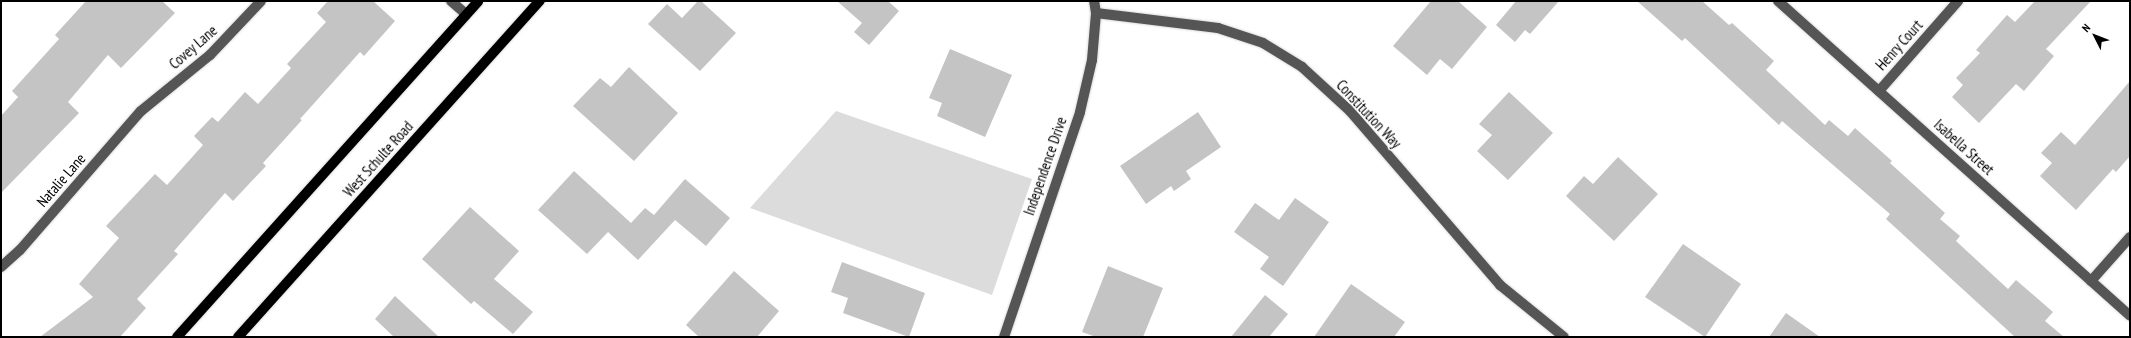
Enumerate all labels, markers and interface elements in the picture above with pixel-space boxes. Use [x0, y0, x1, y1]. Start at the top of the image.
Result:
street label: Henry Court [1872, 16, 1926, 74]
north arrow [2075, 16, 2115, 56]
street label: Covey Lane [165, 21, 221, 73]
text: N [2079, 21, 2093, 35]
street label: Constitution Way [1333, 76, 1405, 152]
street label: Independence Drive [1020, 114, 1070, 218]
street label: Isabella Street [1930, 115, 1998, 179]
street label: West Schulte Road [339, 118, 417, 200]
street label: Natalie Lane [33, 150, 89, 210]

